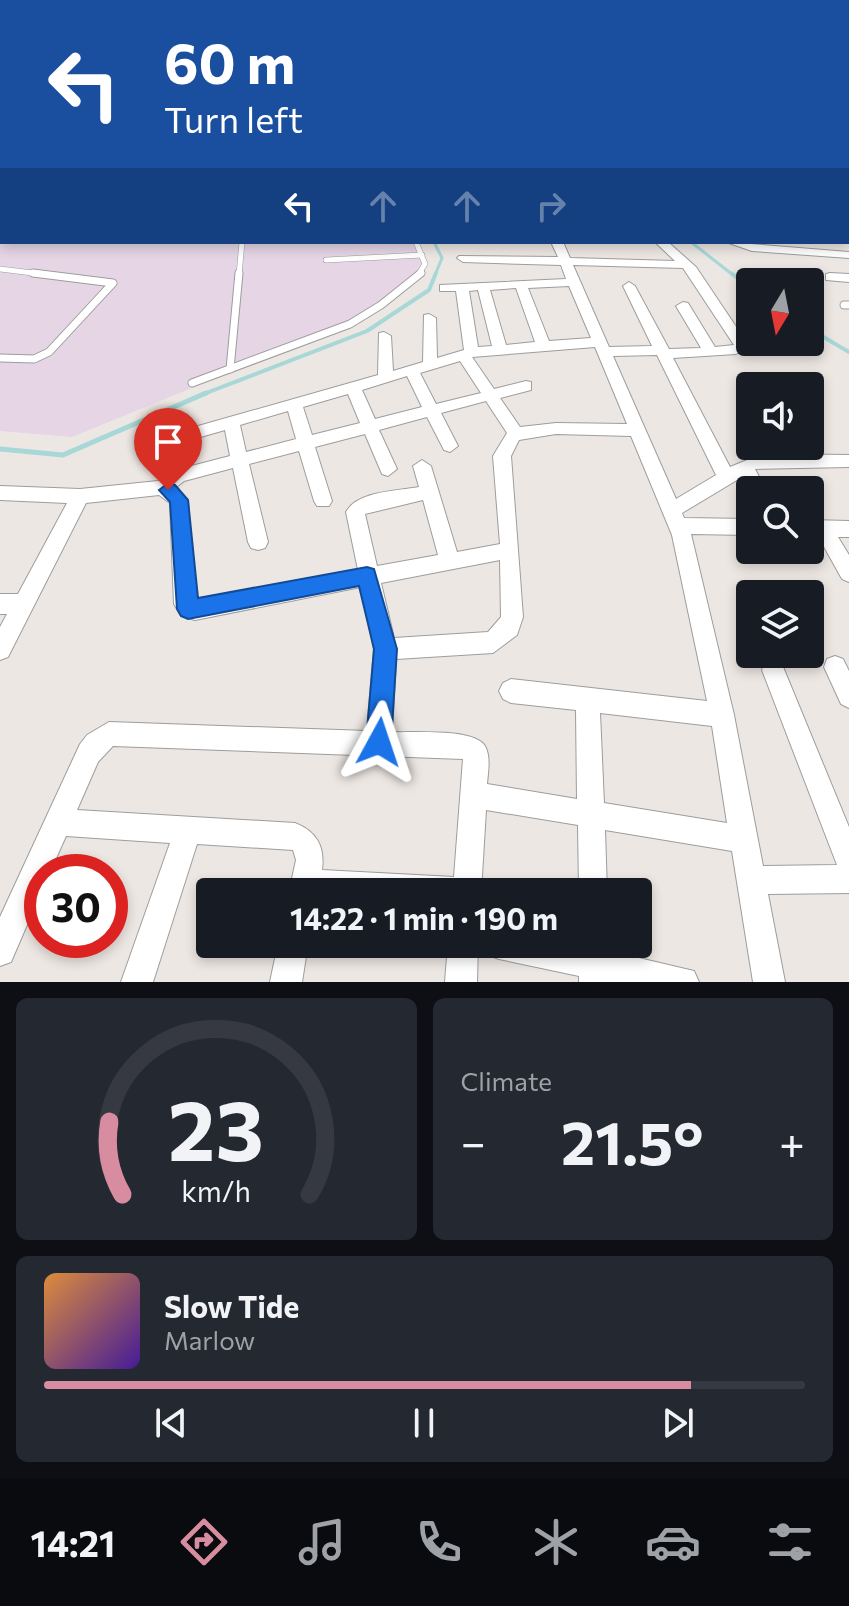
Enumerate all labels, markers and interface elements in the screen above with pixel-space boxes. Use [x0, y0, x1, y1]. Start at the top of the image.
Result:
text: 60 m [164, 27, 295, 96]
icon: left [32, 32, 136, 136]
text: Turn left [164, 96, 303, 140]
icon: left [277, 184, 321, 228]
icon: ahead [361, 184, 405, 228]
icon: ahead [445, 184, 489, 228]
icon: right [529, 184, 573, 228]
north arrow [736, 268, 824, 356]
map controls [736, 268, 824, 668]
button: sound [736, 372, 824, 460]
pin [134, 408, 202, 490]
icon: arrive [146, 420, 190, 464]
button: search [736, 476, 824, 564]
button: layers [736, 580, 824, 668]
position arrow [337, 700, 421, 784]
speed limit sign: 30 [24, 854, 128, 958]
text: 14:22 · 1 min · 190 m [290, 899, 558, 936]
text: Climate [461, 1065, 552, 1096]
text: 23 [168, 1076, 264, 1178]
text: 21.5° [561, 1104, 704, 1177]
text: − [461, 1114, 486, 1168]
text: + [779, 1114, 805, 1168]
text: km/h [181, 1173, 251, 1208]
text: Slow Tide [164, 1287, 299, 1324]
text: Marlow [164, 1324, 255, 1355]
icon: previous [149, 1401, 193, 1445]
icon: pause [402, 1401, 446, 1445]
icon: next [656, 1401, 700, 1445]
icon: directions [176, 1514, 232, 1570]
icon: music [294, 1514, 350, 1570]
icon: phone [411, 1514, 467, 1570]
icon: climate [528, 1514, 584, 1570]
icon: car [645, 1514, 701, 1570]
icon: filters [762, 1514, 818, 1570]
text: 14:21 [31, 1520, 115, 1564]

